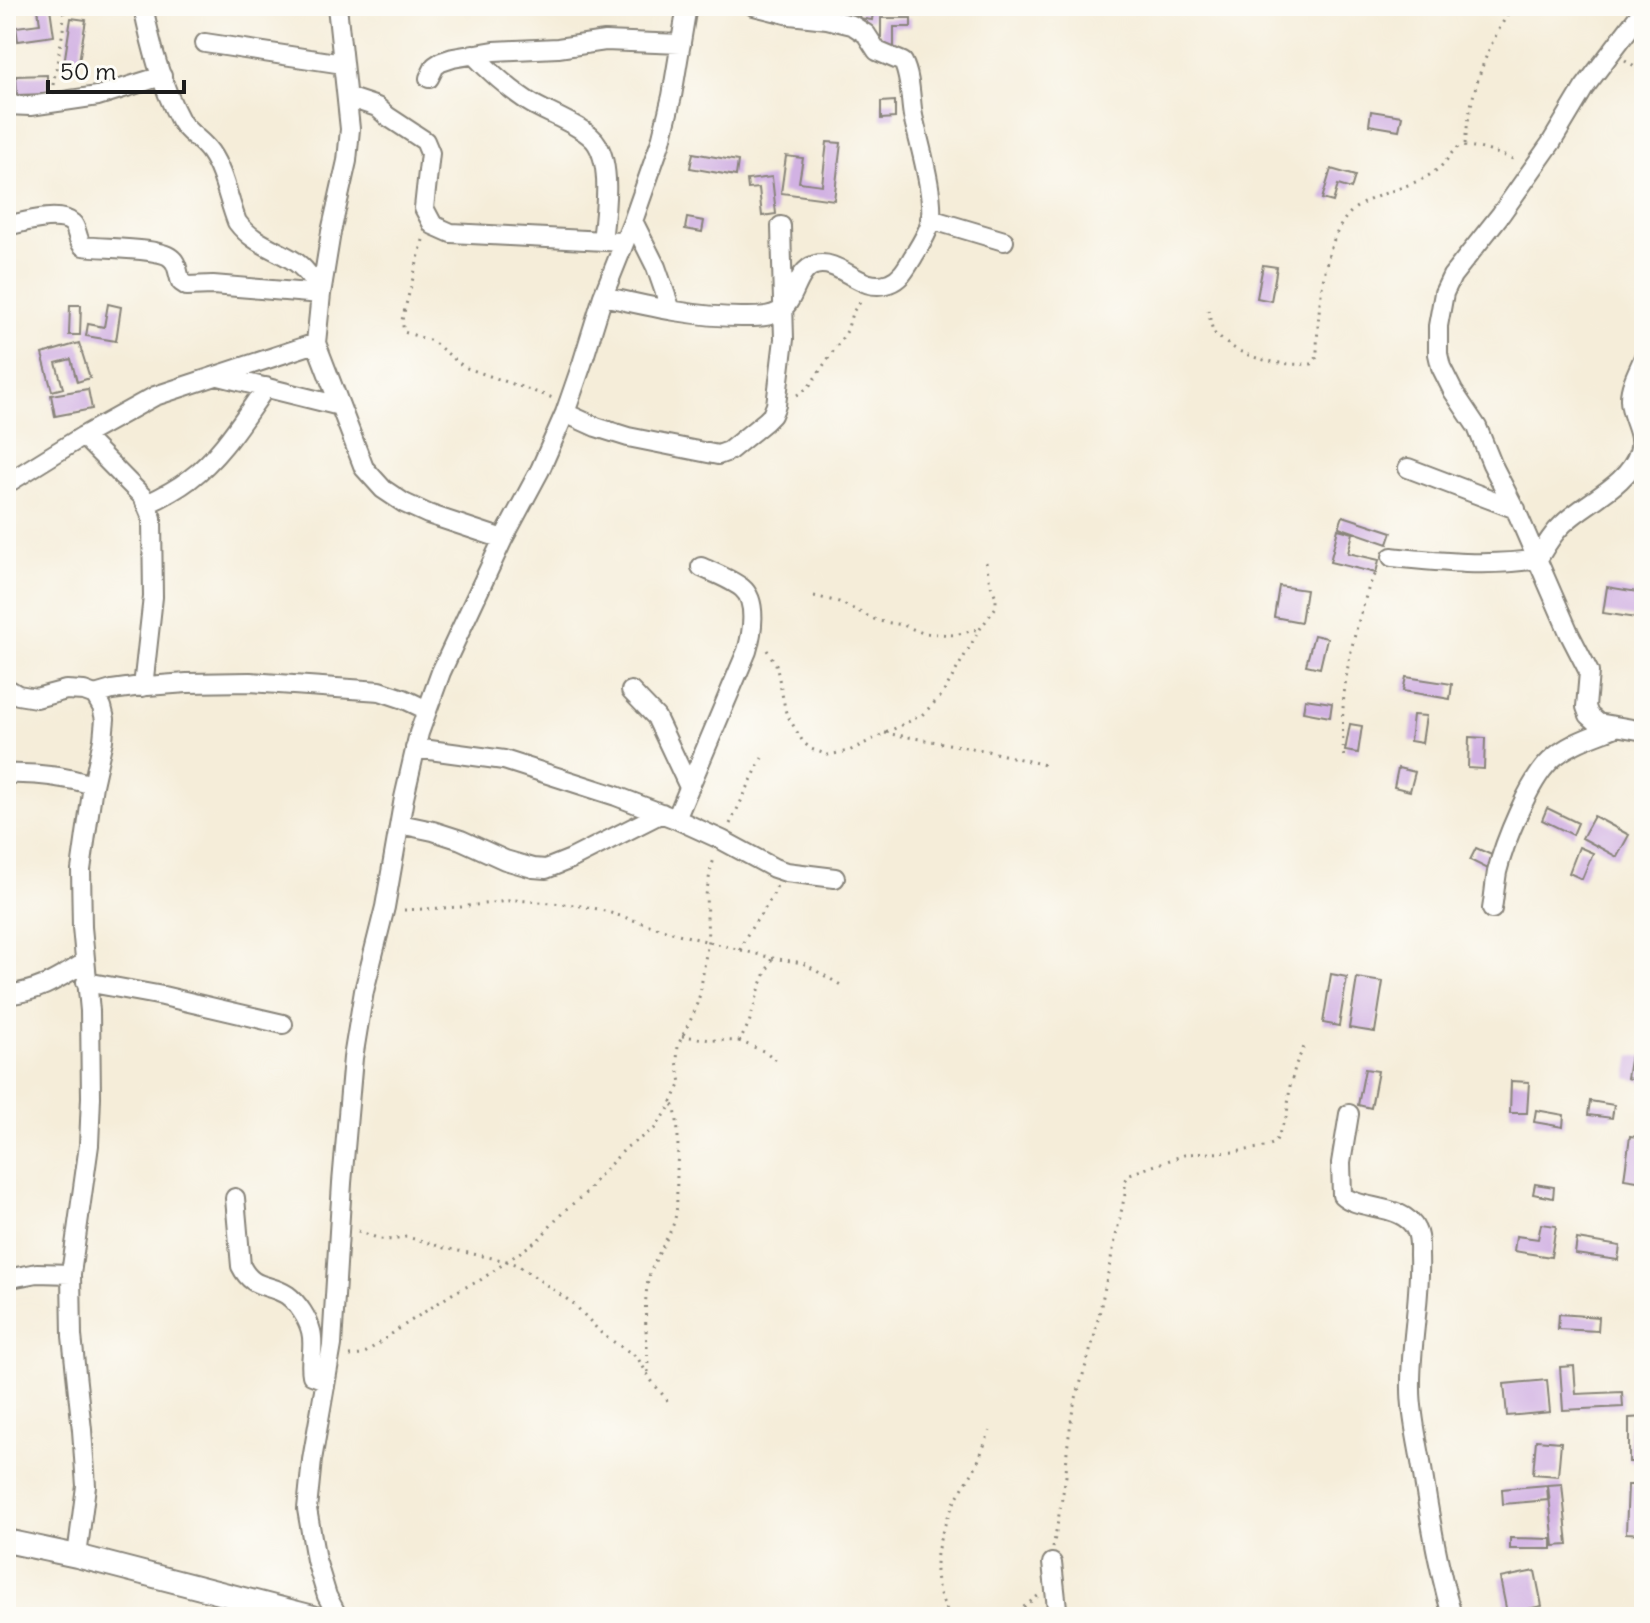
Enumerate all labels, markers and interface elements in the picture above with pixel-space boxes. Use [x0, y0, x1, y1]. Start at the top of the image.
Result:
scale bar [48, 44, 184, 94]
text: 50 m [60, 56, 116, 86]

